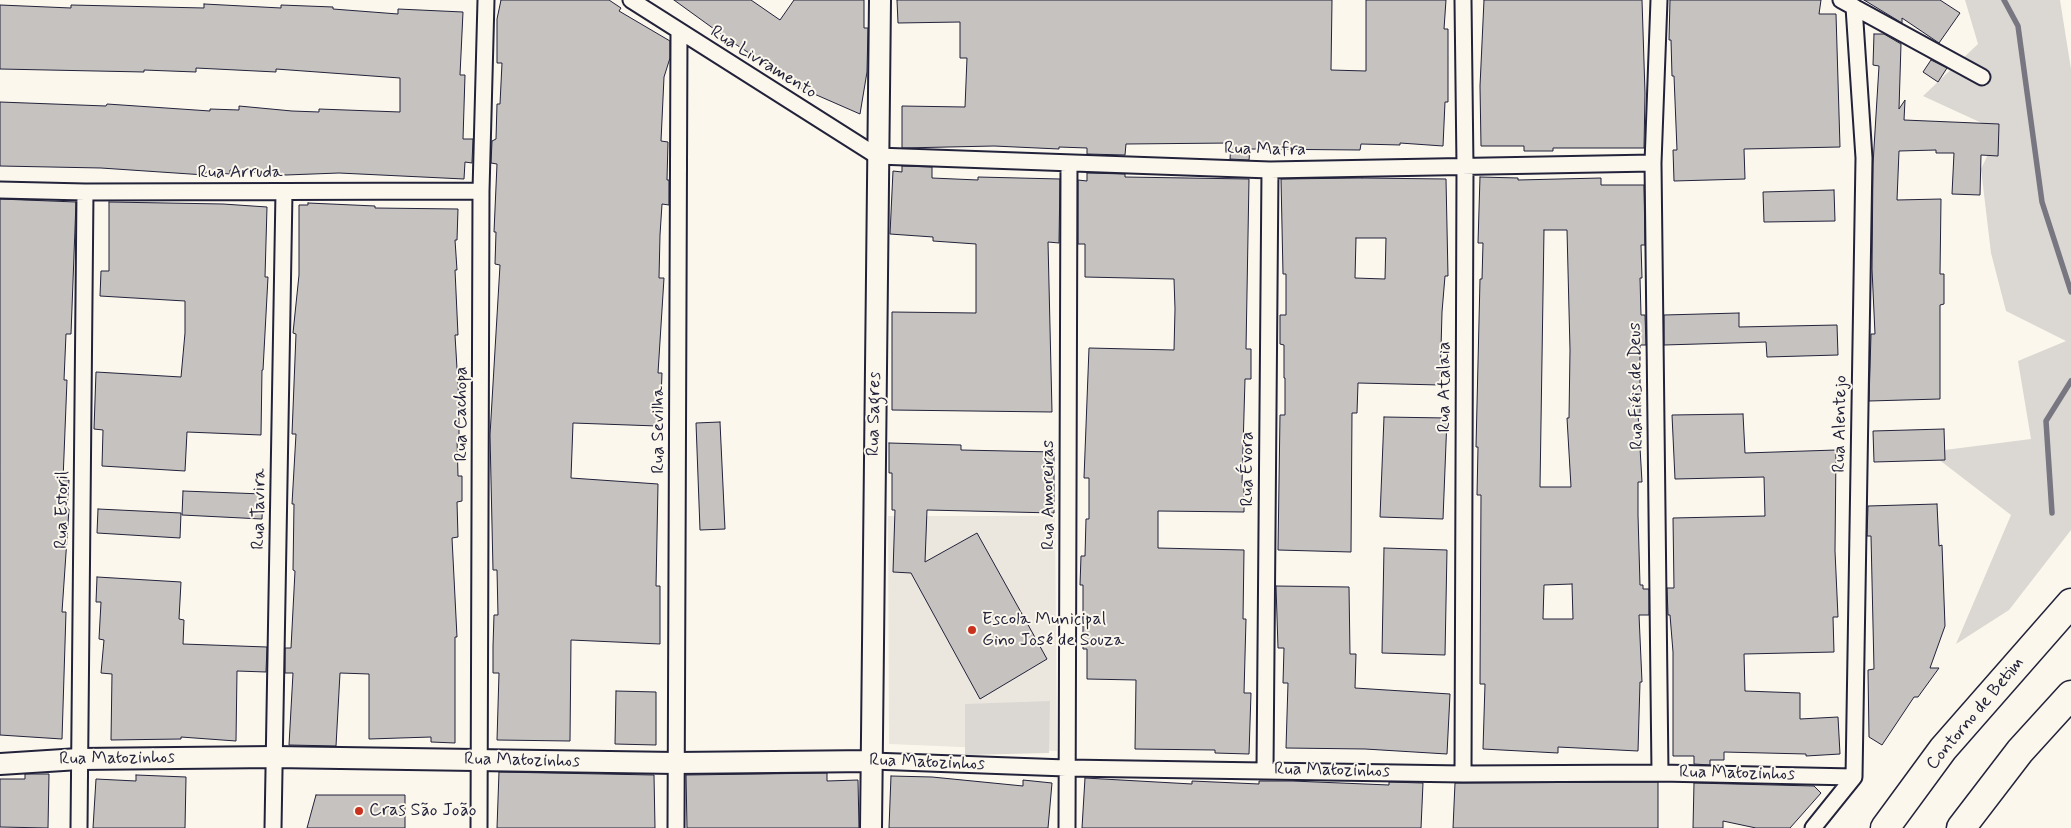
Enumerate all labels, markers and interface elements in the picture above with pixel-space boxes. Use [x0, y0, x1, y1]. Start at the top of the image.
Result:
street label: Rua Livramento [706, 22, 820, 104]
street label: Rua Mafra [1224, 138, 1306, 162]
street label: Rua Arruda [197, 162, 283, 184]
street label: Rua Fiéis de Deus [1625, 322, 1649, 450]
street label: Rua Atalaia [1434, 341, 1456, 433]
street label: Rua Cachopa [451, 366, 473, 462]
street label: Rua Sagres [863, 372, 887, 456]
street label: Rua Alentejo [1829, 375, 1853, 473]
street label: Rua Sevilha [648, 386, 670, 474]
street label: Rua Évora [1237, 432, 1259, 506]
street label: Rua Amoreiras [1038, 440, 1060, 550]
street label: Rua Tavira [248, 468, 272, 550]
street label: Rua Estoril [52, 471, 74, 549]
place label: Escola Municipal Gino José de Souza [982, 609, 1124, 652]
marker: Escola Municipal Gino José de Souza [966, 624, 978, 636]
street label: Contorno de Betim [1922, 653, 2030, 775]
street label: Rua Matozinhos [59, 747, 175, 771]
street label: Rua Matozinhos [464, 749, 580, 773]
street label: Rua Matozinhos [869, 750, 985, 776]
street label: Rua Matozinhos [1274, 759, 1390, 783]
street label: Rua Matozinhos [1679, 762, 1795, 786]
place label: Cras São João [369, 800, 476, 822]
marker: Cras São João [353, 805, 365, 817]

